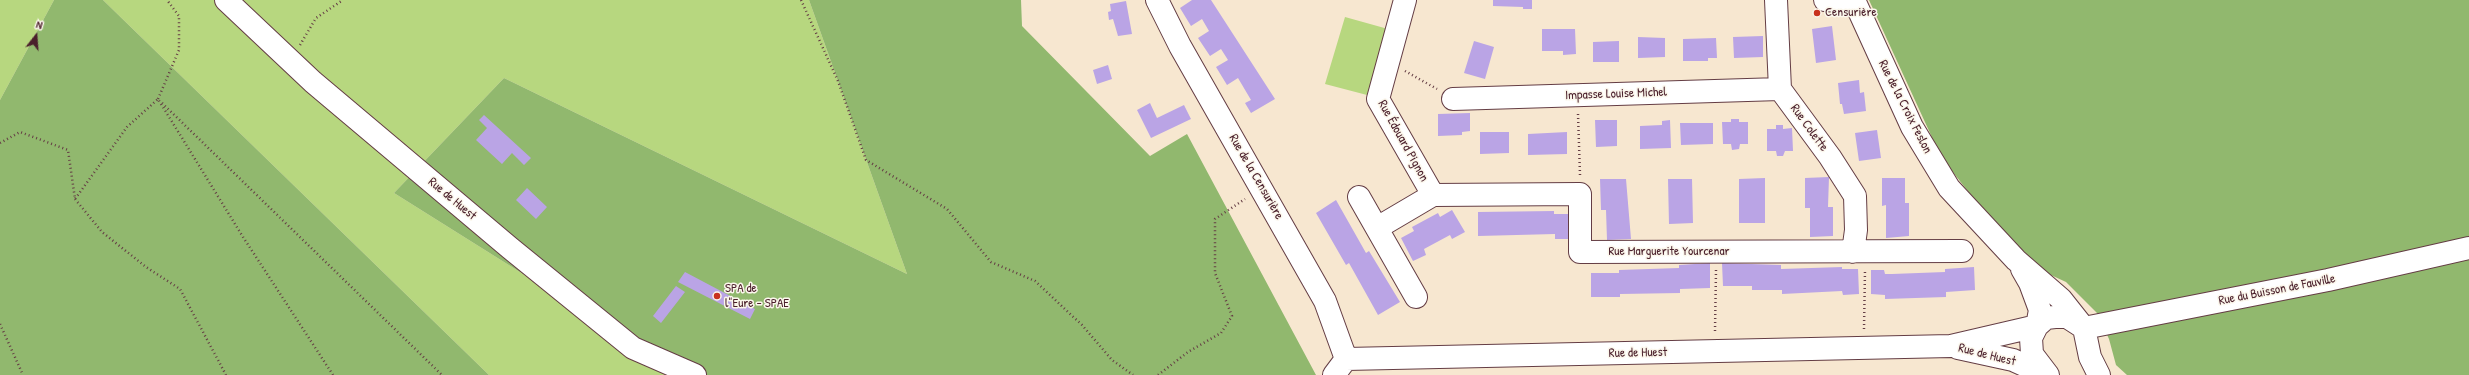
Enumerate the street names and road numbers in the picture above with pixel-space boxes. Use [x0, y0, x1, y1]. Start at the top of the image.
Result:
street label: Rue de la Croix Feslon [1875, 58, 1935, 156]
street label: Impasse Louise Michel [1565, 84, 1667, 104]
street label: Rue Édouard Pignon [1374, 98, 1432, 184]
street label: Rue Colette [1787, 101, 1831, 155]
street label: Rue de la Censurière [1225, 132, 1287, 222]
street label: Rue de Huest [425, 174, 479, 224]
street label: Rue Marguerite Yourcenar [1608, 244, 1730, 260]
street label: Rue du Buisson de Fauville [2217, 271, 2337, 309]
street label: Rue de Huest [1957, 340, 2017, 370]
street label: Rue de Huest [1609, 345, 1667, 361]

